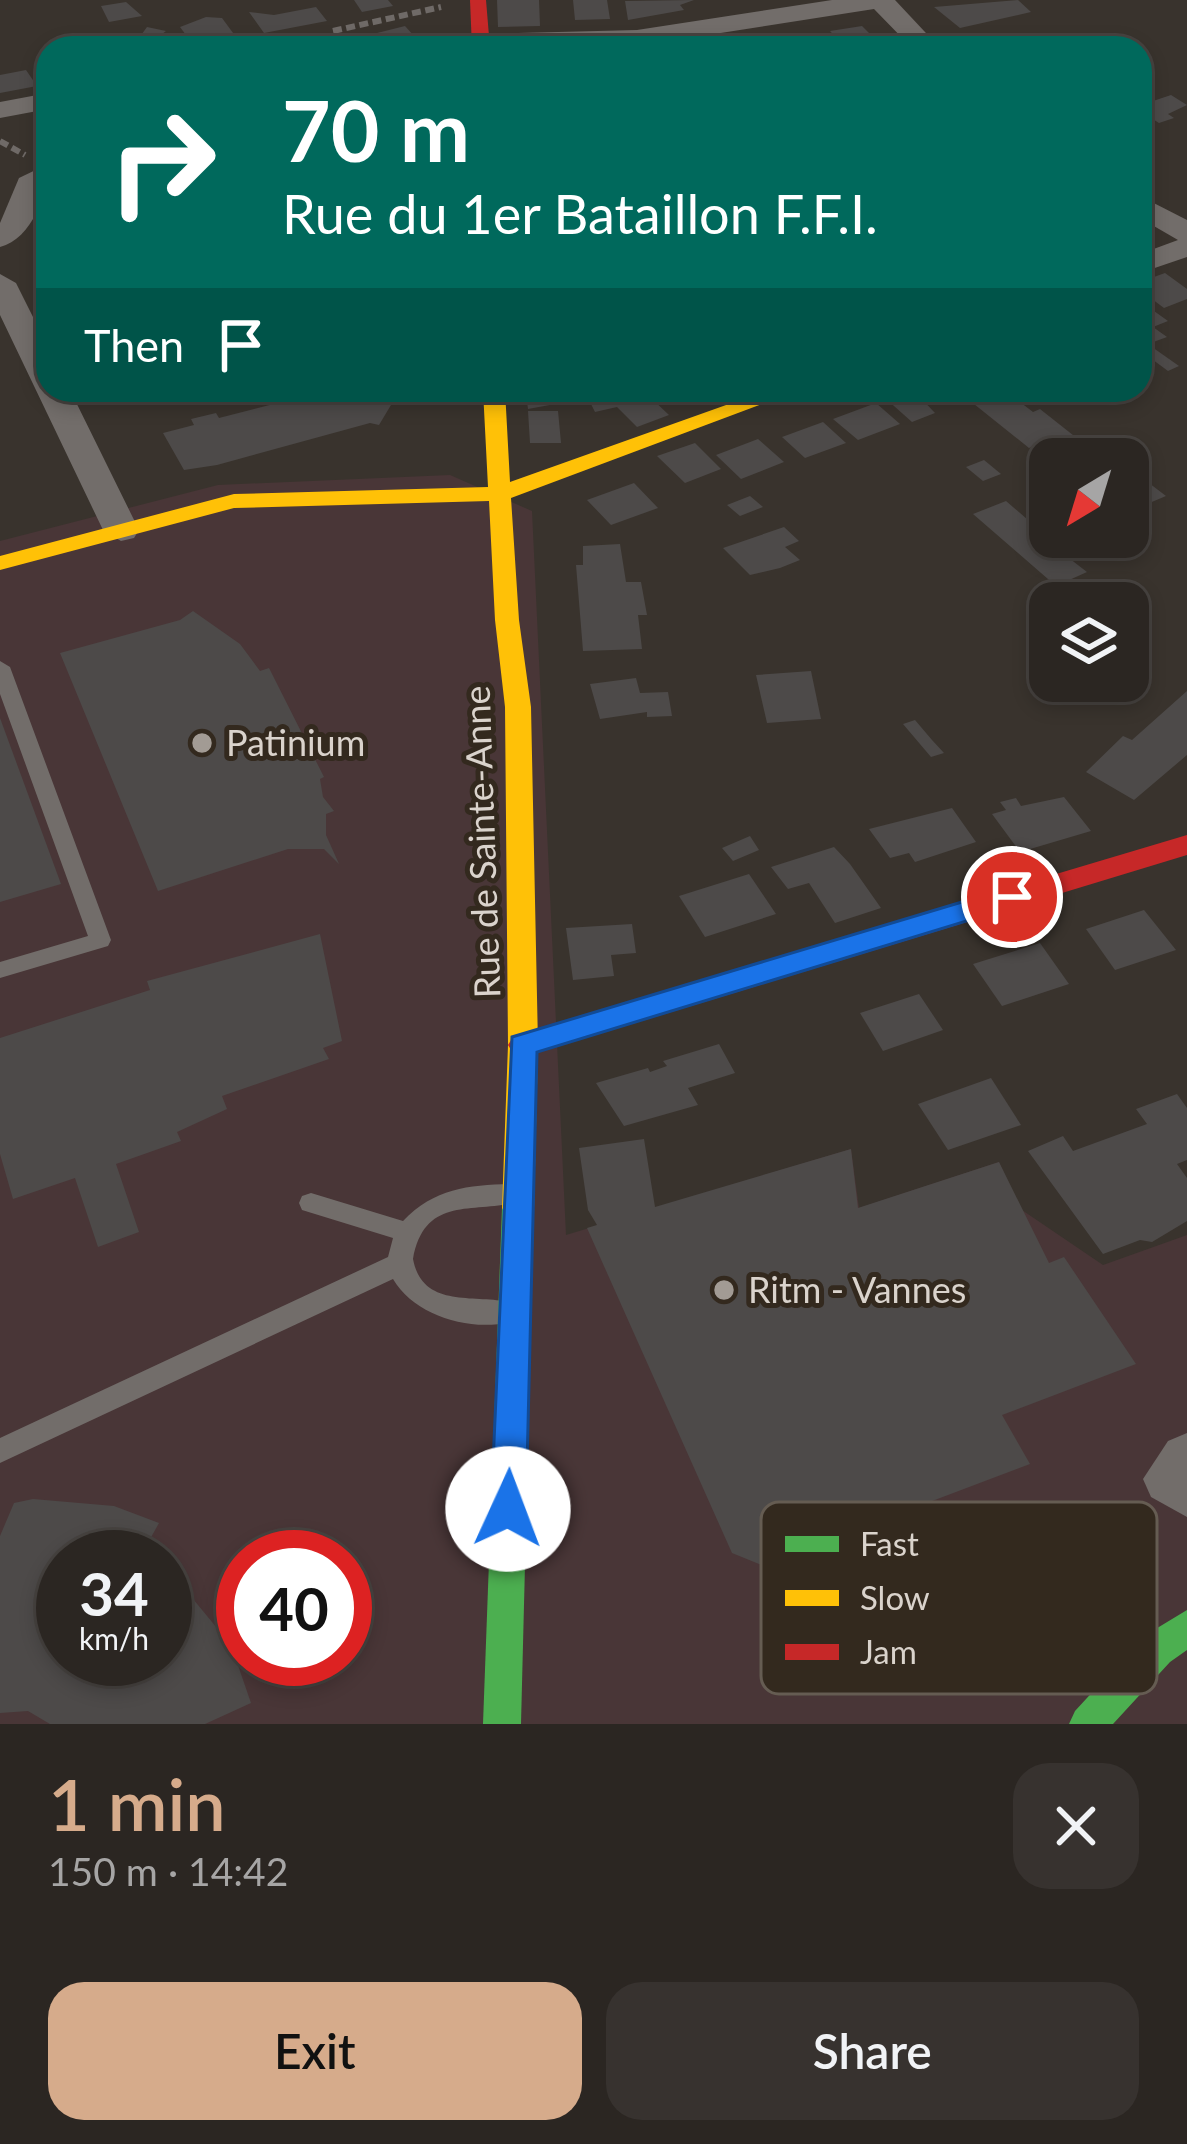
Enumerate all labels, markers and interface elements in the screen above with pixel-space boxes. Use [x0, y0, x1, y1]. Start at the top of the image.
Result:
text: 70 m [282, 79, 470, 180]
icon: right [84, 84, 240, 240]
text: Rue du 1er Bataillon F.F.I. [282, 181, 878, 246]
icon: arrive [208, 312, 274, 378]
text: Then [84, 318, 184, 372]
north arrow [1029, 438, 1149, 558]
map controls [1029, 438, 1149, 702]
button: layers [1029, 582, 1149, 702]
street label: Rue de Sainte-Anne [454, 685, 508, 999]
place label: Patinium [226, 720, 365, 764]
marker: Patinium [189, 730, 215, 756]
pin [961, 846, 1063, 948]
icon: arrive [979, 864, 1045, 930]
place label: Ritm - Vannes [748, 1267, 966, 1311]
marker: Ritm - Vannes [711, 1277, 737, 1303]
position arrow [445, 1446, 571, 1572]
legend [761, 1502, 1157, 1694]
text: Fast [860, 1523, 919, 1563]
speed limit sign: 40 [216, 1530, 372, 1686]
text: 34 [79, 1557, 149, 1629]
text: Slow [860, 1577, 930, 1617]
text: km/h [79, 1620, 149, 1656]
text: Jam [860, 1631, 917, 1671]
text: 1 min [48, 1760, 226, 1846]
button: close [1013, 1763, 1139, 1889]
text: 150 m · 14:42 [48, 1848, 288, 1894]
button: Exit [48, 1982, 582, 2120]
button: Share [606, 1982, 1139, 2120]

